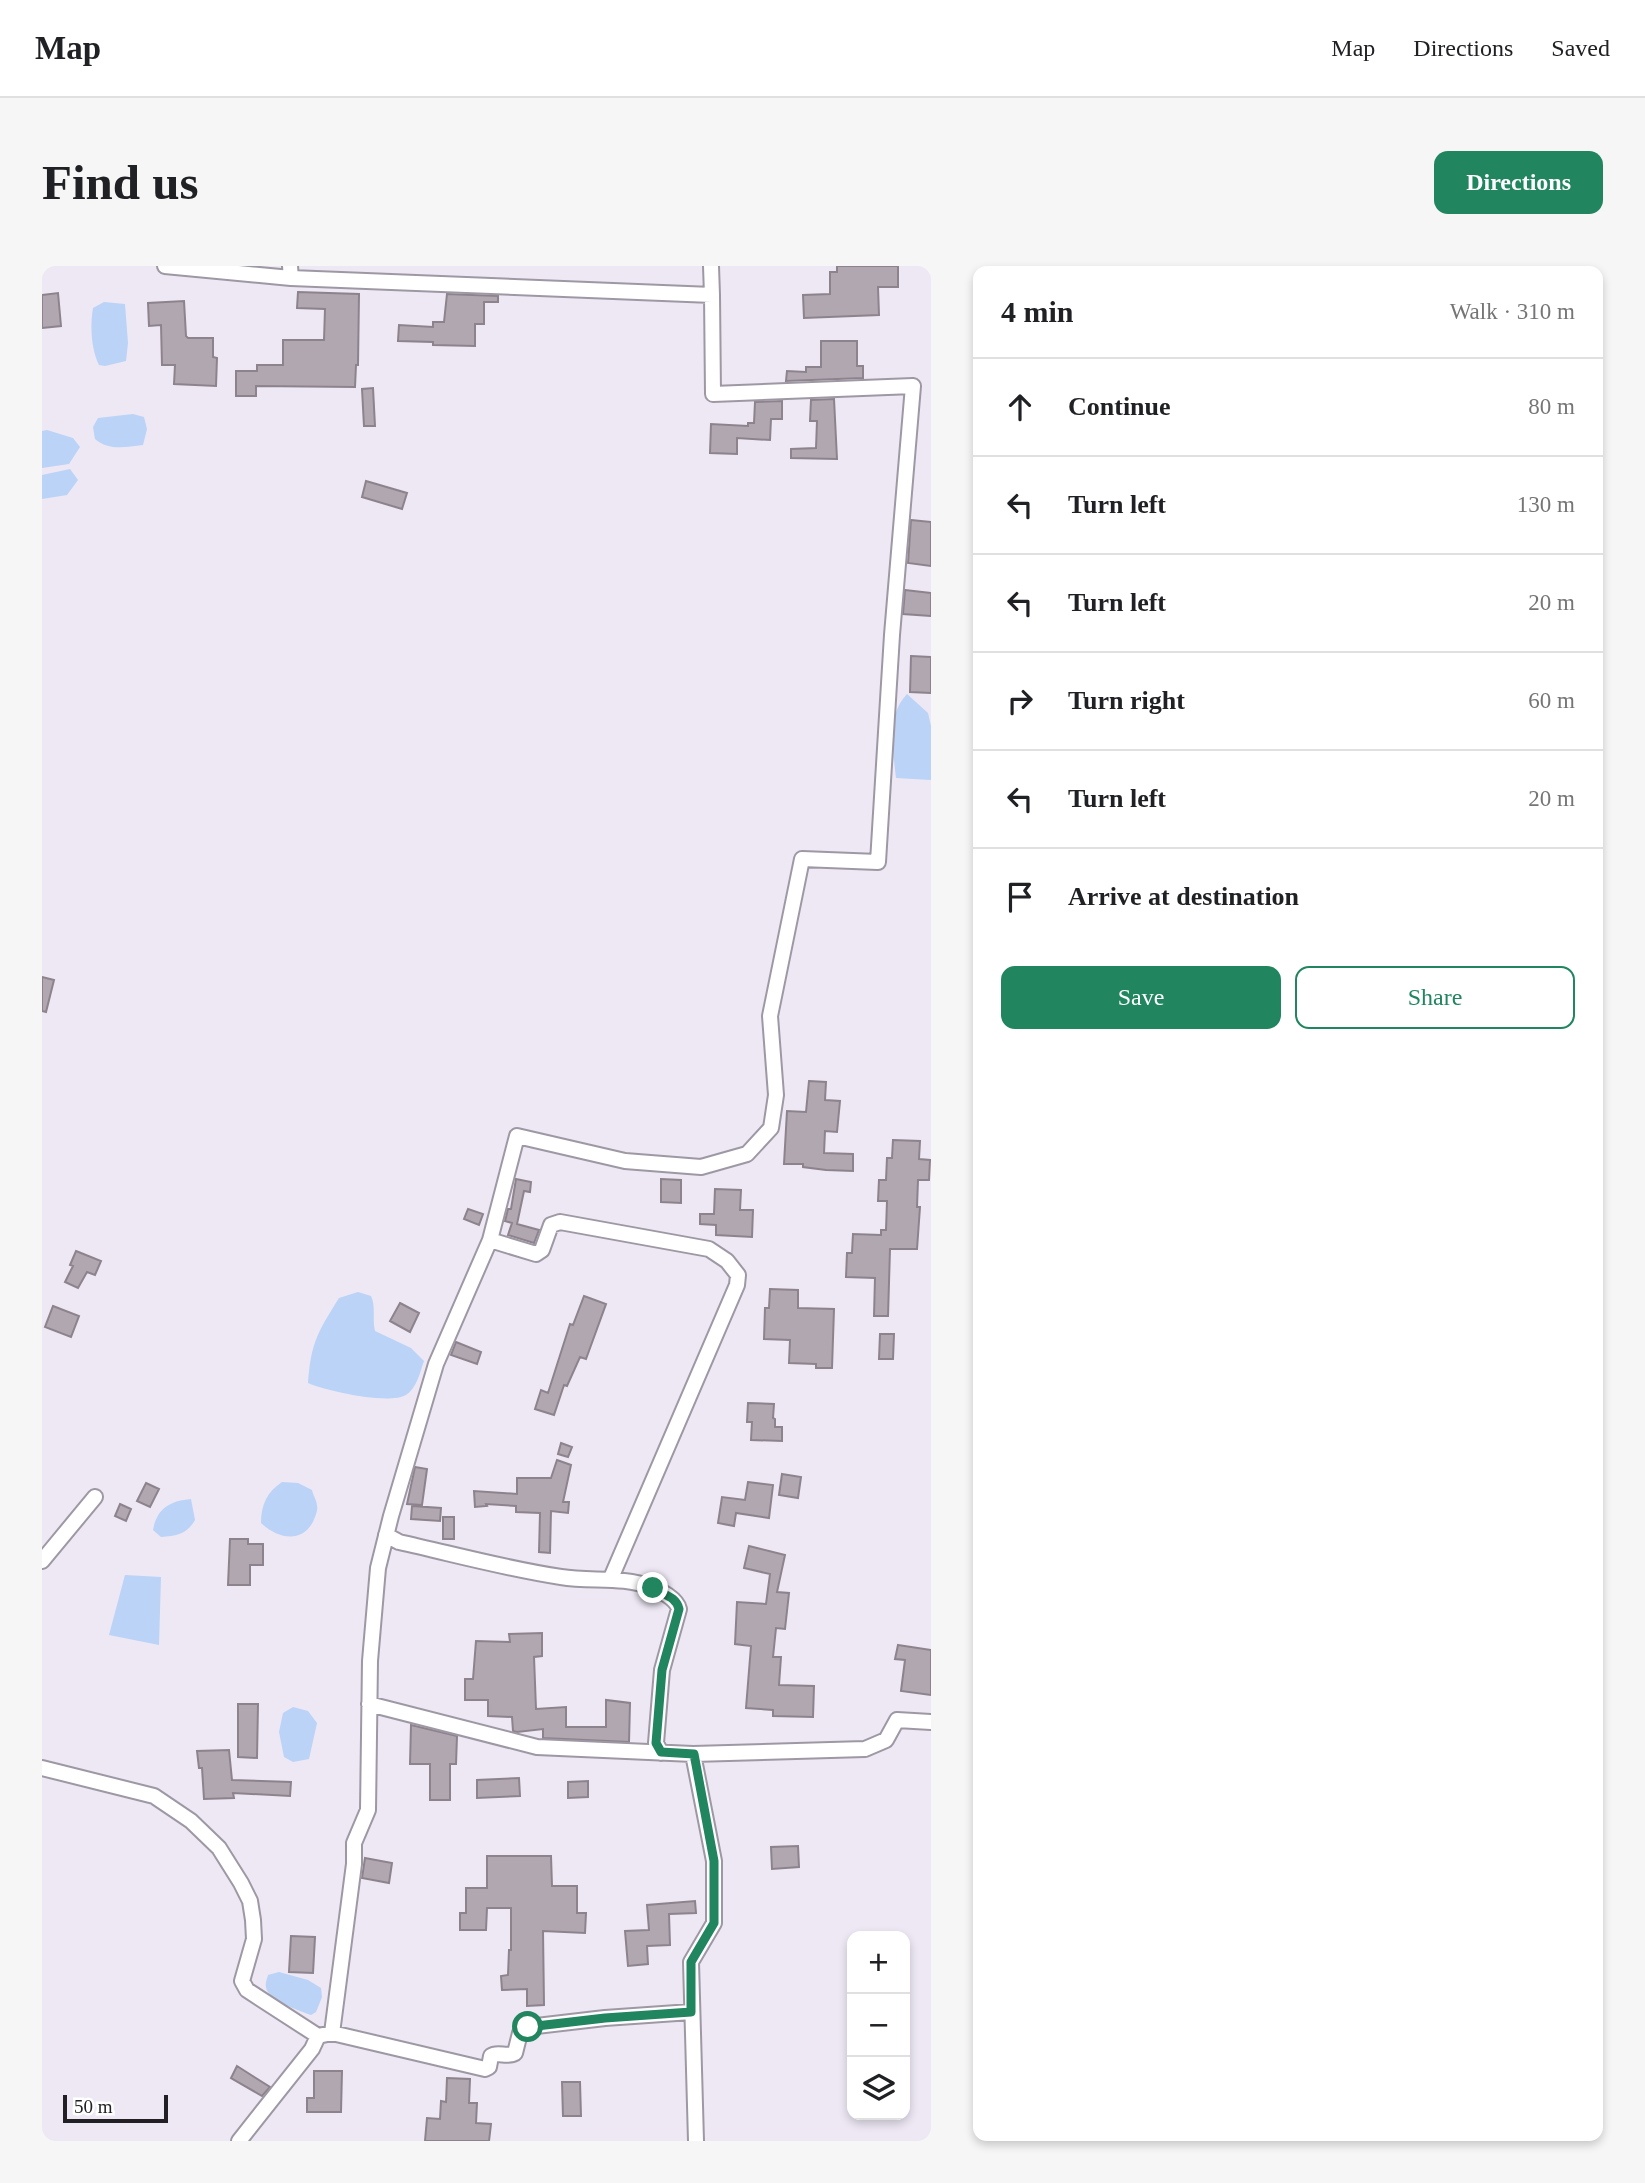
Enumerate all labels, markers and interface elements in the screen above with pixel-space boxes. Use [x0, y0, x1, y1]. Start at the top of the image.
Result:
text: Map [35, 30, 101, 66]
text: Map [1331, 35, 1375, 61]
text: Directions [1413, 35, 1513, 61]
text: Saved [1551, 35, 1610, 61]
button: Directions [1434, 151, 1603, 214]
text: Find us [42, 155, 199, 210]
text: 4 min [1001, 295, 1074, 328]
text: Walk · 310 m [1450, 299, 1575, 324]
icon: ahead [1001, 388, 1039, 426]
text: Continue [1068, 392, 1171, 421]
text: 80 m [1528, 394, 1575, 419]
icon: left [1001, 486, 1039, 524]
text: Turn left [1068, 490, 1166, 519]
text: 130 m [1517, 492, 1575, 517]
icon: left [1001, 584, 1039, 622]
text: Turn left [1068, 588, 1166, 617]
text: 20 m [1528, 590, 1575, 615]
icon: right [1001, 682, 1039, 720]
text: Turn right [1068, 686, 1185, 715]
text: 60 m [1528, 688, 1575, 713]
icon: left [1001, 780, 1039, 818]
text: Turn left [1068, 784, 1166, 813]
text: 20 m [1528, 786, 1575, 811]
icon: arrive [1001, 878, 1039, 916]
text: Arrive at destination [1068, 882, 1299, 911]
button: Save [1001, 966, 1281, 1029]
button: Share [1295, 966, 1575, 1029]
route end [637, 1572, 668, 1603]
map controls [847, 1931, 910, 2120]
button: + [847, 1931, 910, 1994]
button: − [847, 1994, 910, 2057]
route start [512, 2011, 543, 2042]
button: layers [847, 2057, 910, 2120]
scale bar [63, 2092, 168, 2124]
text: 50 m [74, 2096, 113, 2117]

